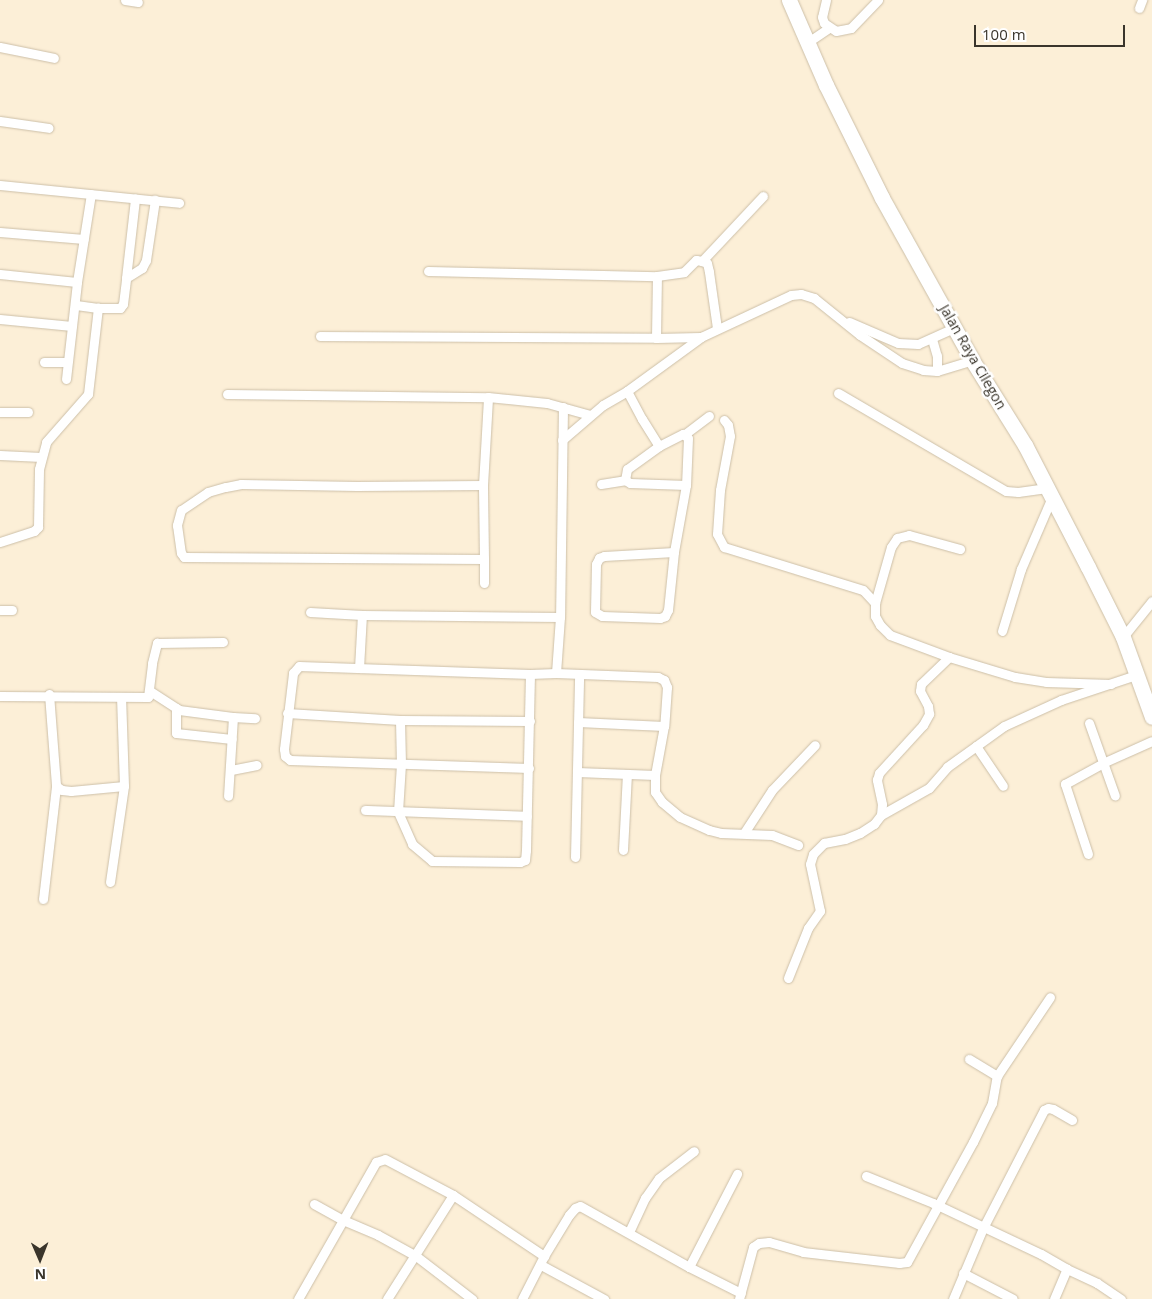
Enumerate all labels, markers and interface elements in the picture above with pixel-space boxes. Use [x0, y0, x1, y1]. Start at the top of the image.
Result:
scale bar [977, 15, 1128, 47]
text: 100 m [982, 24, 1026, 44]
street label: Jalan Raya Cilegon [936, 302, 1010, 412]
north arrow [15, 1234, 65, 1284]
text: N [34, 1265, 46, 1284]

